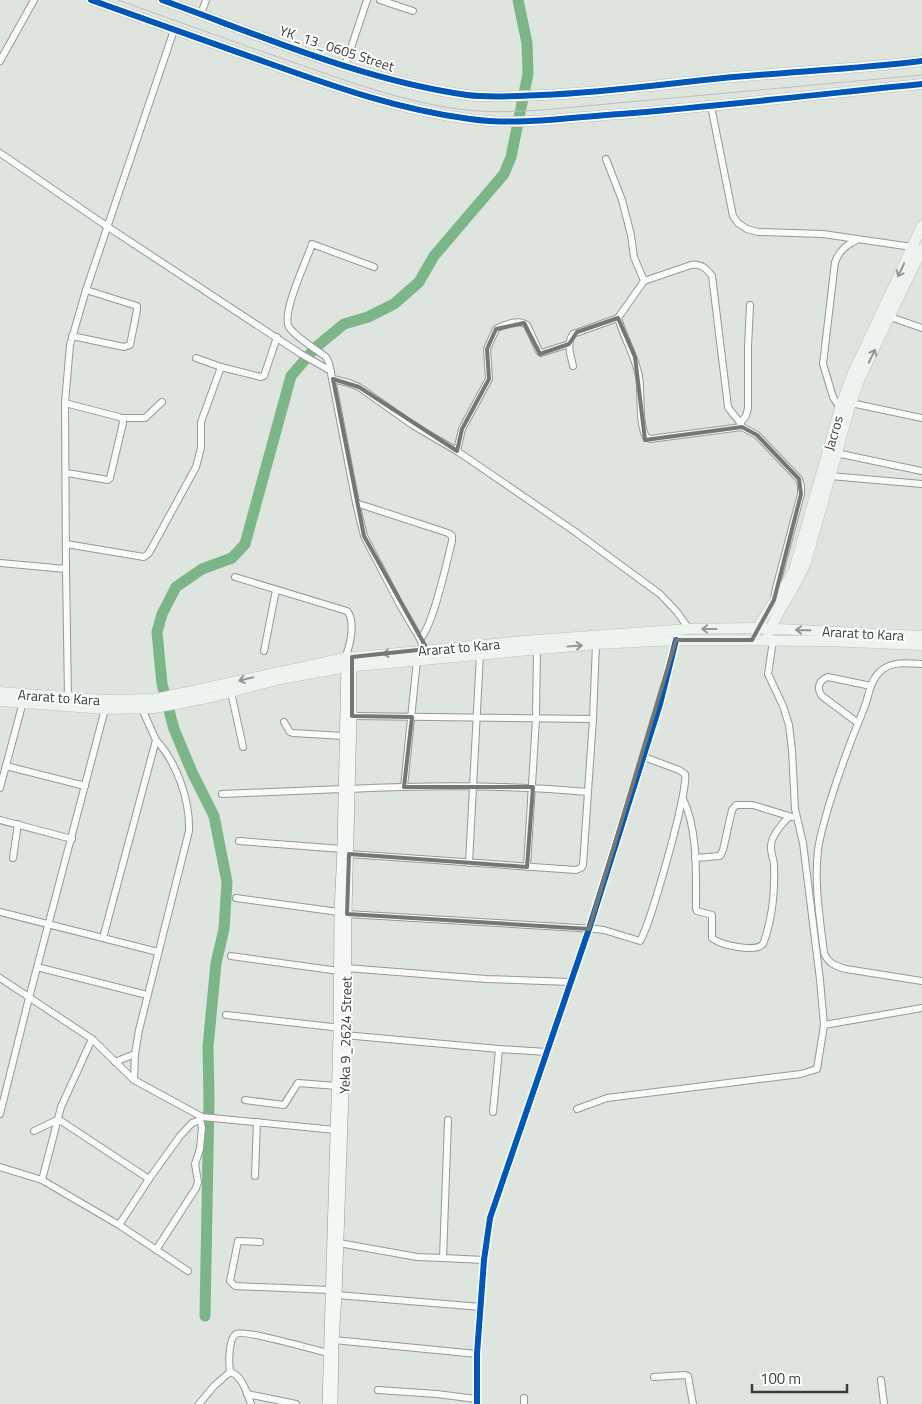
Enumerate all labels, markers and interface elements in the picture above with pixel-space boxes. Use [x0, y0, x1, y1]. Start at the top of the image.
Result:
street label: YK_13_0605 Street [277, 20, 397, 76]
one-way arrow [896, 262, 906, 277]
one-way arrow [867, 348, 877, 363]
street label: Jacros [818, 413, 848, 453]
street label: Ararat to Kara [821, 620, 905, 646]
one-way arrow [701, 624, 717, 634]
one-way arrow [796, 625, 812, 635]
street label: Ararat to Kara [417, 633, 501, 661]
one-way arrow [567, 641, 583, 651]
one-way arrow [382, 649, 398, 658]
one-way arrow [239, 675, 255, 684]
street label: Ararat to Kara [17, 684, 101, 710]
street label: Yeka 9_2624 Street [333, 976, 357, 1094]
scale bar [752, 1362, 847, 1394]
text: 100 m [760, 1367, 801, 1390]

